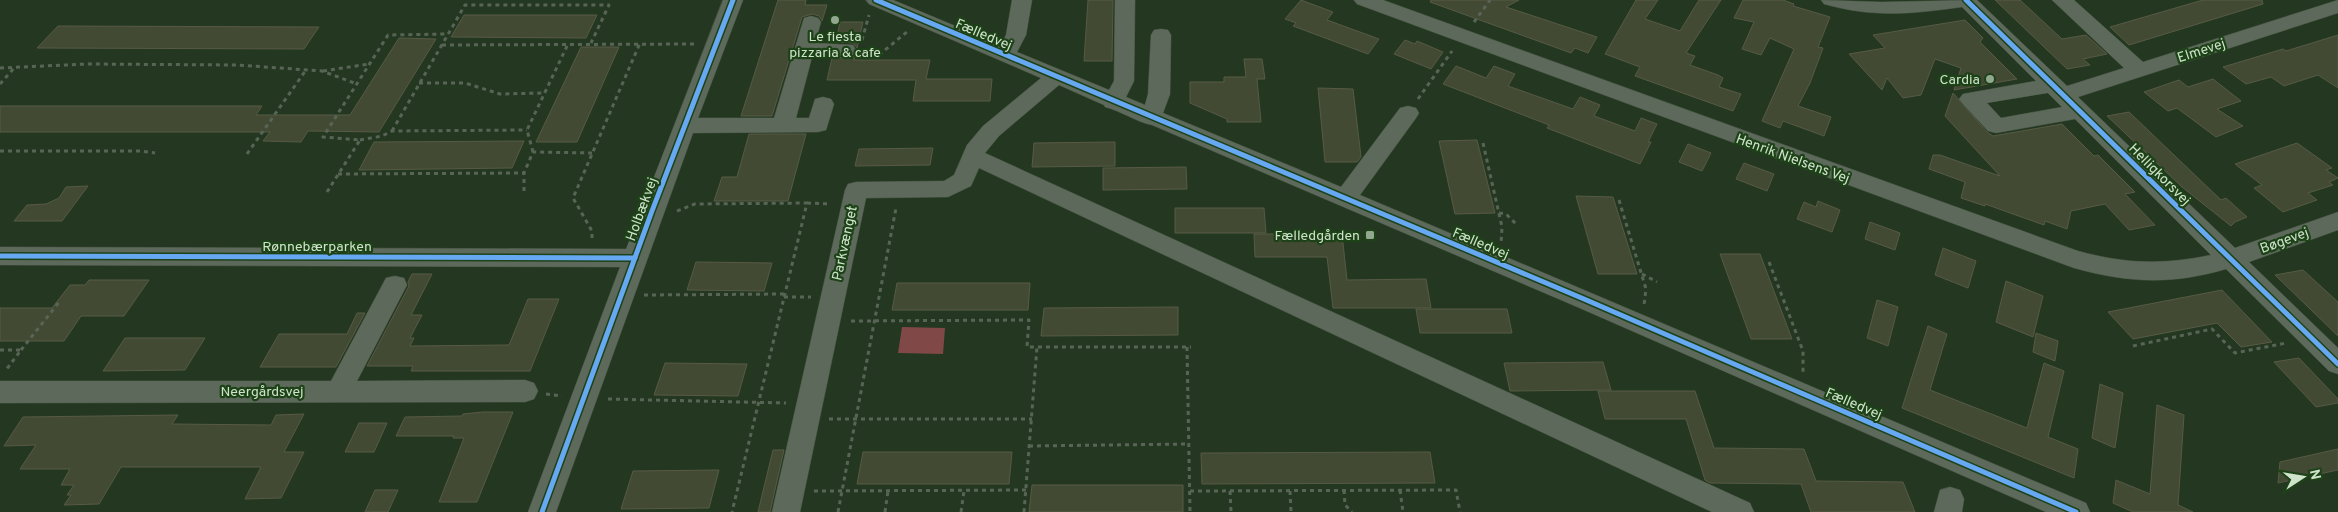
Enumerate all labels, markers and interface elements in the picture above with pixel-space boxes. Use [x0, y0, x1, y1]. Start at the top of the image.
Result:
marker: Le fiesta pizzaria & cafe [829, 14, 841, 26]
street label: Fælledvej [953, 16, 1014, 55]
place label: Le fiesta pizzaria & cafe [789, 29, 881, 62]
street label: Elmevej [2175, 36, 2228, 67]
place label: Cardia [1940, 72, 1980, 89]
marker: Cardia [1984, 73, 1996, 85]
street label: Henrik Nielsens Vej [1733, 131, 1852, 188]
street label: Helligkorsvej [2124, 141, 2193, 210]
street label: Holbækvej [623, 175, 662, 244]
street label: Parkvænget [829, 204, 862, 282]
street label: Fælledvej [1450, 225, 1511, 264]
street label: Bøgevej [2258, 225, 2311, 258]
place label: Fælledgården [1275, 228, 1360, 245]
marker: Fælledgården [1364, 229, 1376, 241]
street label: Rønnebærparken [262, 239, 372, 256]
street label: Neergårdsvej [220, 384, 304, 401]
street label: Fælledvej [1823, 385, 1884, 424]
north arrow [2278, 452, 2328, 502]
text: N [2305, 468, 2324, 481]

